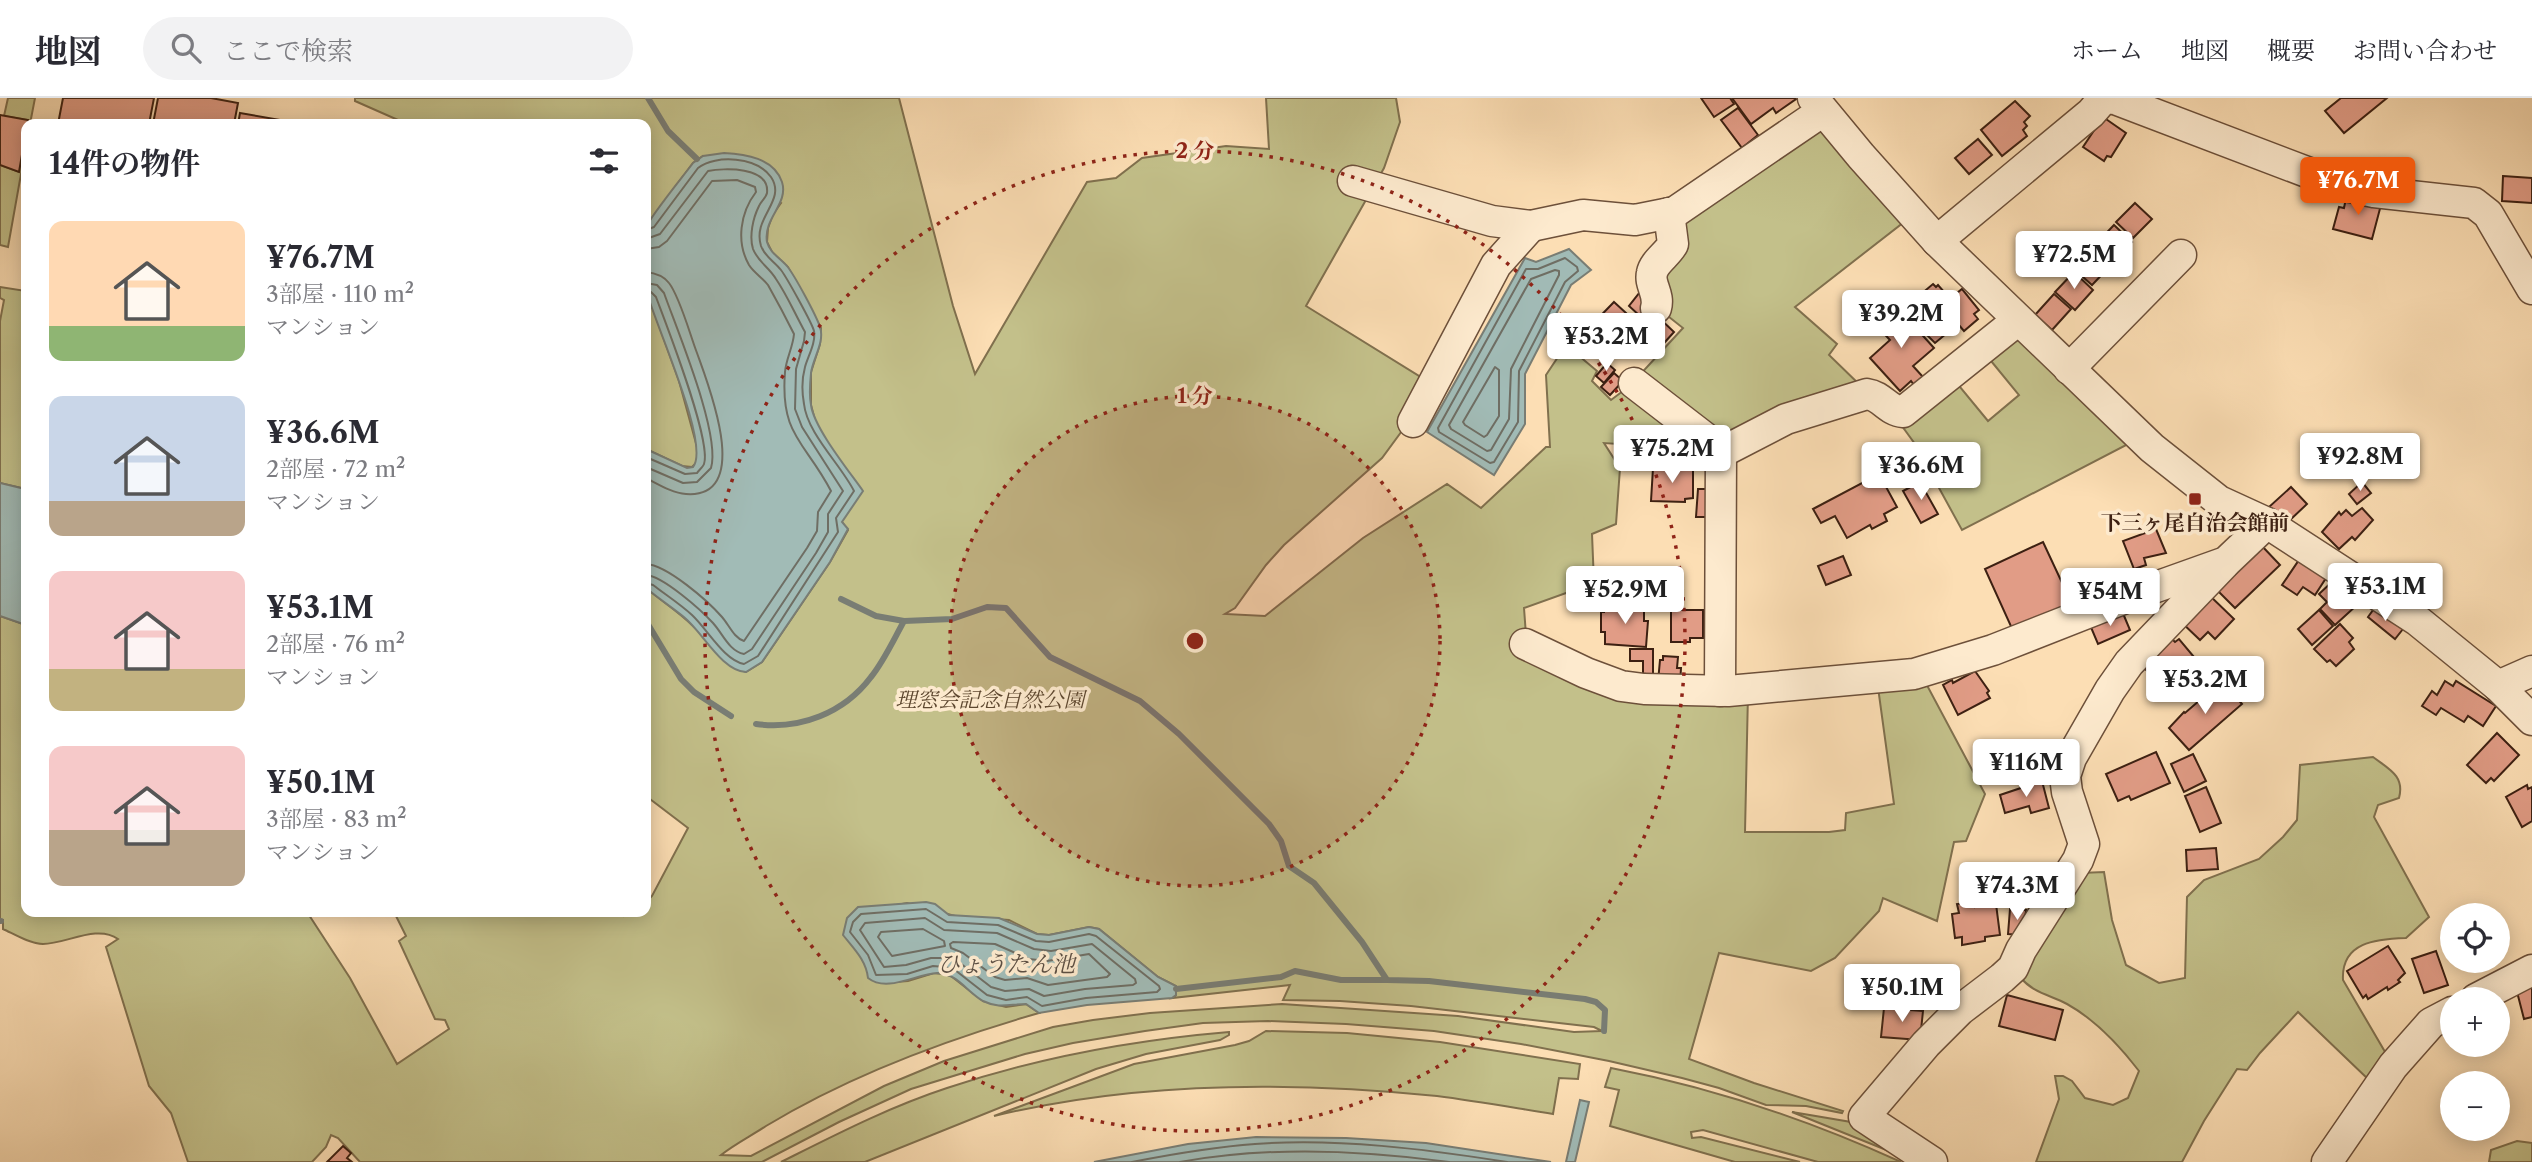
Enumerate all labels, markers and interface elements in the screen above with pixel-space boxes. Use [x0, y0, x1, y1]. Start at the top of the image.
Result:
search box [143, 17, 633, 80]
icon: search [167, 29, 205, 67]
text: 地図 [35, 31, 101, 72]
text: ここで検索 [223, 35, 353, 67]
text: ホーム [2071, 36, 2143, 65]
text: 地図 [2181, 36, 2229, 65]
text: 概要 [2267, 36, 2315, 65]
text: お問い合わせ [2353, 36, 2497, 65]
text: 2 分 [1176, 138, 1214, 163]
icon: filters [585, 142, 623, 180]
text: 14件の物件 [49, 145, 200, 182]
pin: ¥76.7M [2301, 158, 2415, 217]
text: ¥76.7M [2316, 166, 2400, 194]
pin: ¥72.5M [2017, 232, 2131, 291]
text: ¥76.7M [266, 239, 375, 276]
text: ¥72.5M [2032, 240, 2116, 268]
icon: home [105, 249, 189, 333]
text: 3部屋 · 110 m² [266, 280, 414, 308]
pin: ¥39.2M [1844, 290, 1958, 350]
text: ¥39.2M [1858, 299, 1944, 327]
text: マンション [266, 313, 380, 341]
pin: ¥53.2M [1549, 314, 1663, 373]
text: ¥53.2M [1563, 322, 1649, 350]
text: 1 分 [1177, 383, 1213, 408]
text: ¥36.6M [266, 414, 380, 451]
icon: home [105, 424, 189, 508]
pin: ¥75.2M [1615, 426, 1729, 485]
text: ¥75.2M [1630, 434, 1714, 462]
pin: ¥92.8M [2303, 434, 2417, 493]
pin: ¥36.6M [1864, 442, 1978, 502]
text: ¥92.8M [2316, 442, 2404, 470]
text: ¥36.6M [1877, 451, 1965, 479]
text: 2部屋 · 72 m² [266, 455, 405, 483]
text: マンション [266, 488, 380, 516]
marker: 下三ヶ尾自治会館前 [2187, 491, 2203, 507]
place label: 下三ヶ尾自治会館前 [2101, 510, 2290, 535]
pin: ¥53.1M [2328, 564, 2442, 623]
pin: ¥52.9M [1568, 566, 1682, 626]
pin: ¥54M [2069, 568, 2151, 628]
text: ¥53.1M [2344, 572, 2426, 600]
text: ¥52.9M [1582, 575, 1668, 603]
text: ¥54M [2077, 577, 2143, 605]
text: ¥53.1M [266, 589, 374, 626]
icon: home [105, 599, 189, 683]
centre of rings [1183, 629, 1207, 653]
text: 2部屋 · 76 m² [266, 630, 405, 658]
pin: ¥53.2M [2148, 656, 2262, 716]
text: マンション [266, 663, 380, 691]
text: ¥53.2M [2162, 665, 2248, 693]
park label: 理窓会記念自然公園 [896, 687, 1087, 712]
pin: ¥116M [1977, 740, 2075, 799]
text: ¥116M [1989, 748, 2063, 776]
text: ¥50.1M [266, 764, 376, 801]
icon: home [105, 774, 189, 858]
text: 3部屋 · 83 m² [266, 805, 407, 833]
text: マンション [266, 838, 380, 866]
pin: ¥74.3M [1960, 862, 2074, 922]
text: ¥74.3M [1975, 871, 2059, 899]
map controls [2440, 903, 2510, 1141]
button: locate [2440, 903, 2510, 973]
water label: ひょうたん池 [937, 950, 1078, 978]
pin: ¥50.1M [1845, 964, 1959, 1024]
text: ¥50.1M [1860, 973, 1944, 1001]
button: + [2440, 987, 2510, 1057]
button: − [2440, 1071, 2510, 1141]

